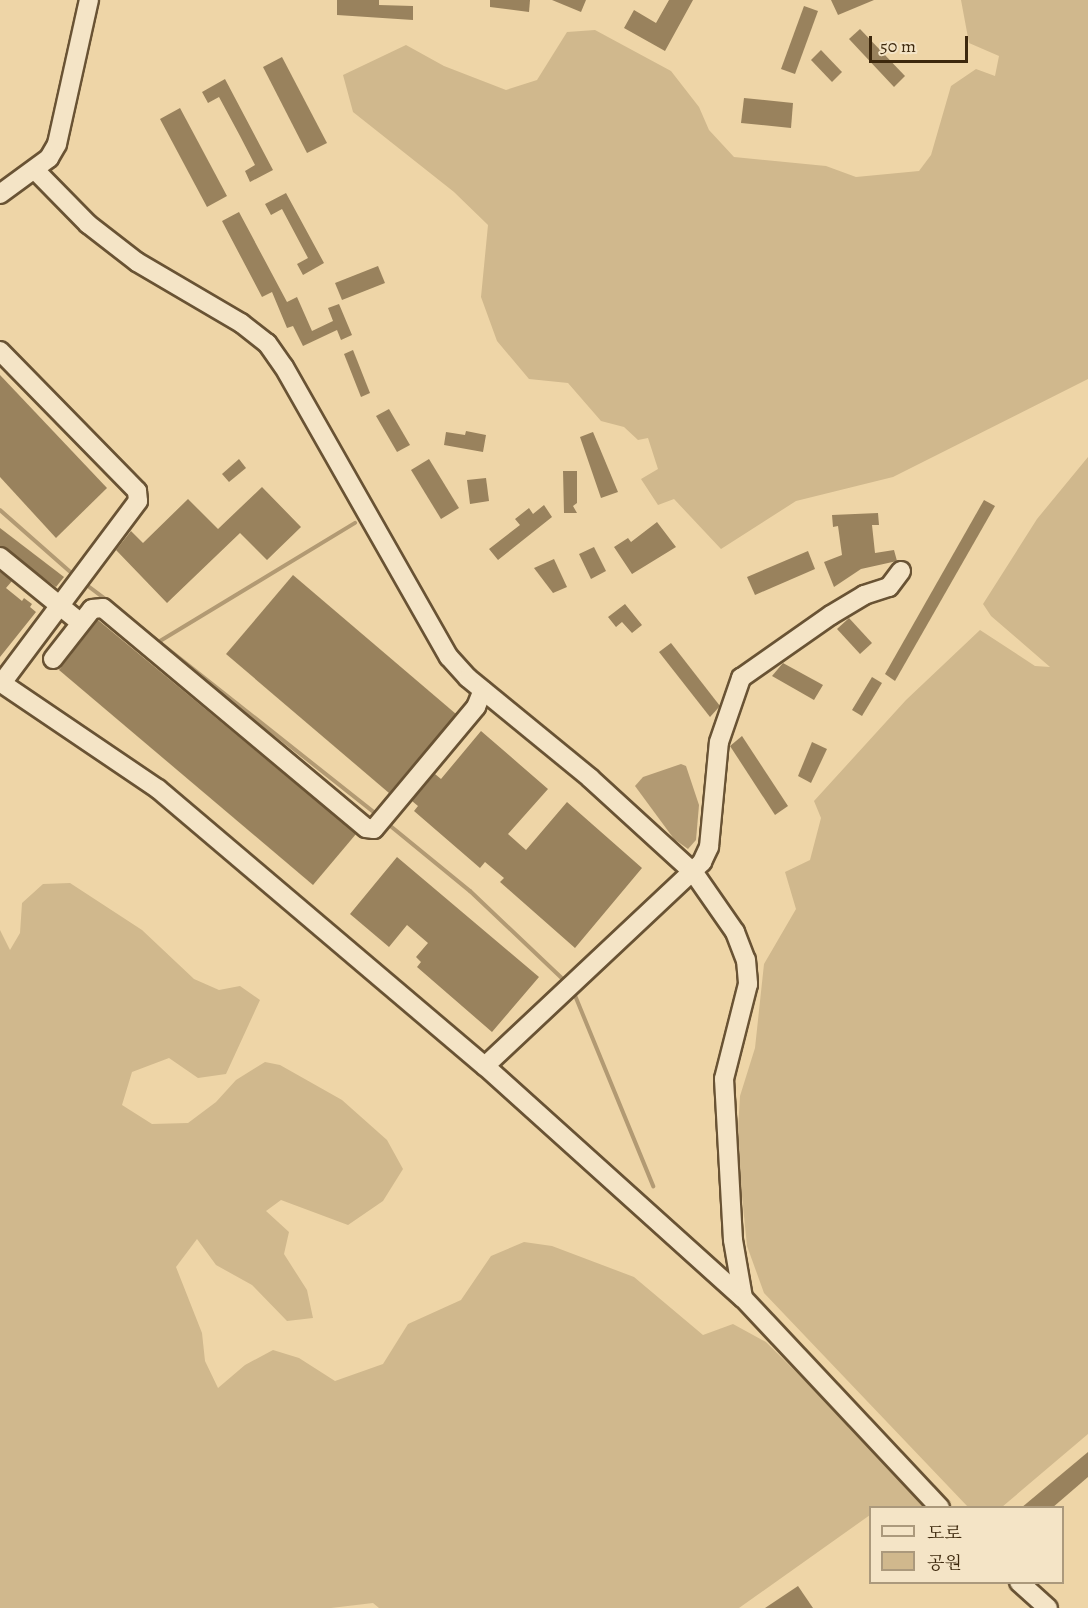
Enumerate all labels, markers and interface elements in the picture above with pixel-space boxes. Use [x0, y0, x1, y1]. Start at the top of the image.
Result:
scale bar [872, 24, 971, 62]
text: 50 m [880, 34, 916, 58]
legend [869, 1506, 1064, 1584]
text: 도로 [927, 1521, 962, 1545]
text: 공원 [927, 1551, 962, 1575]

